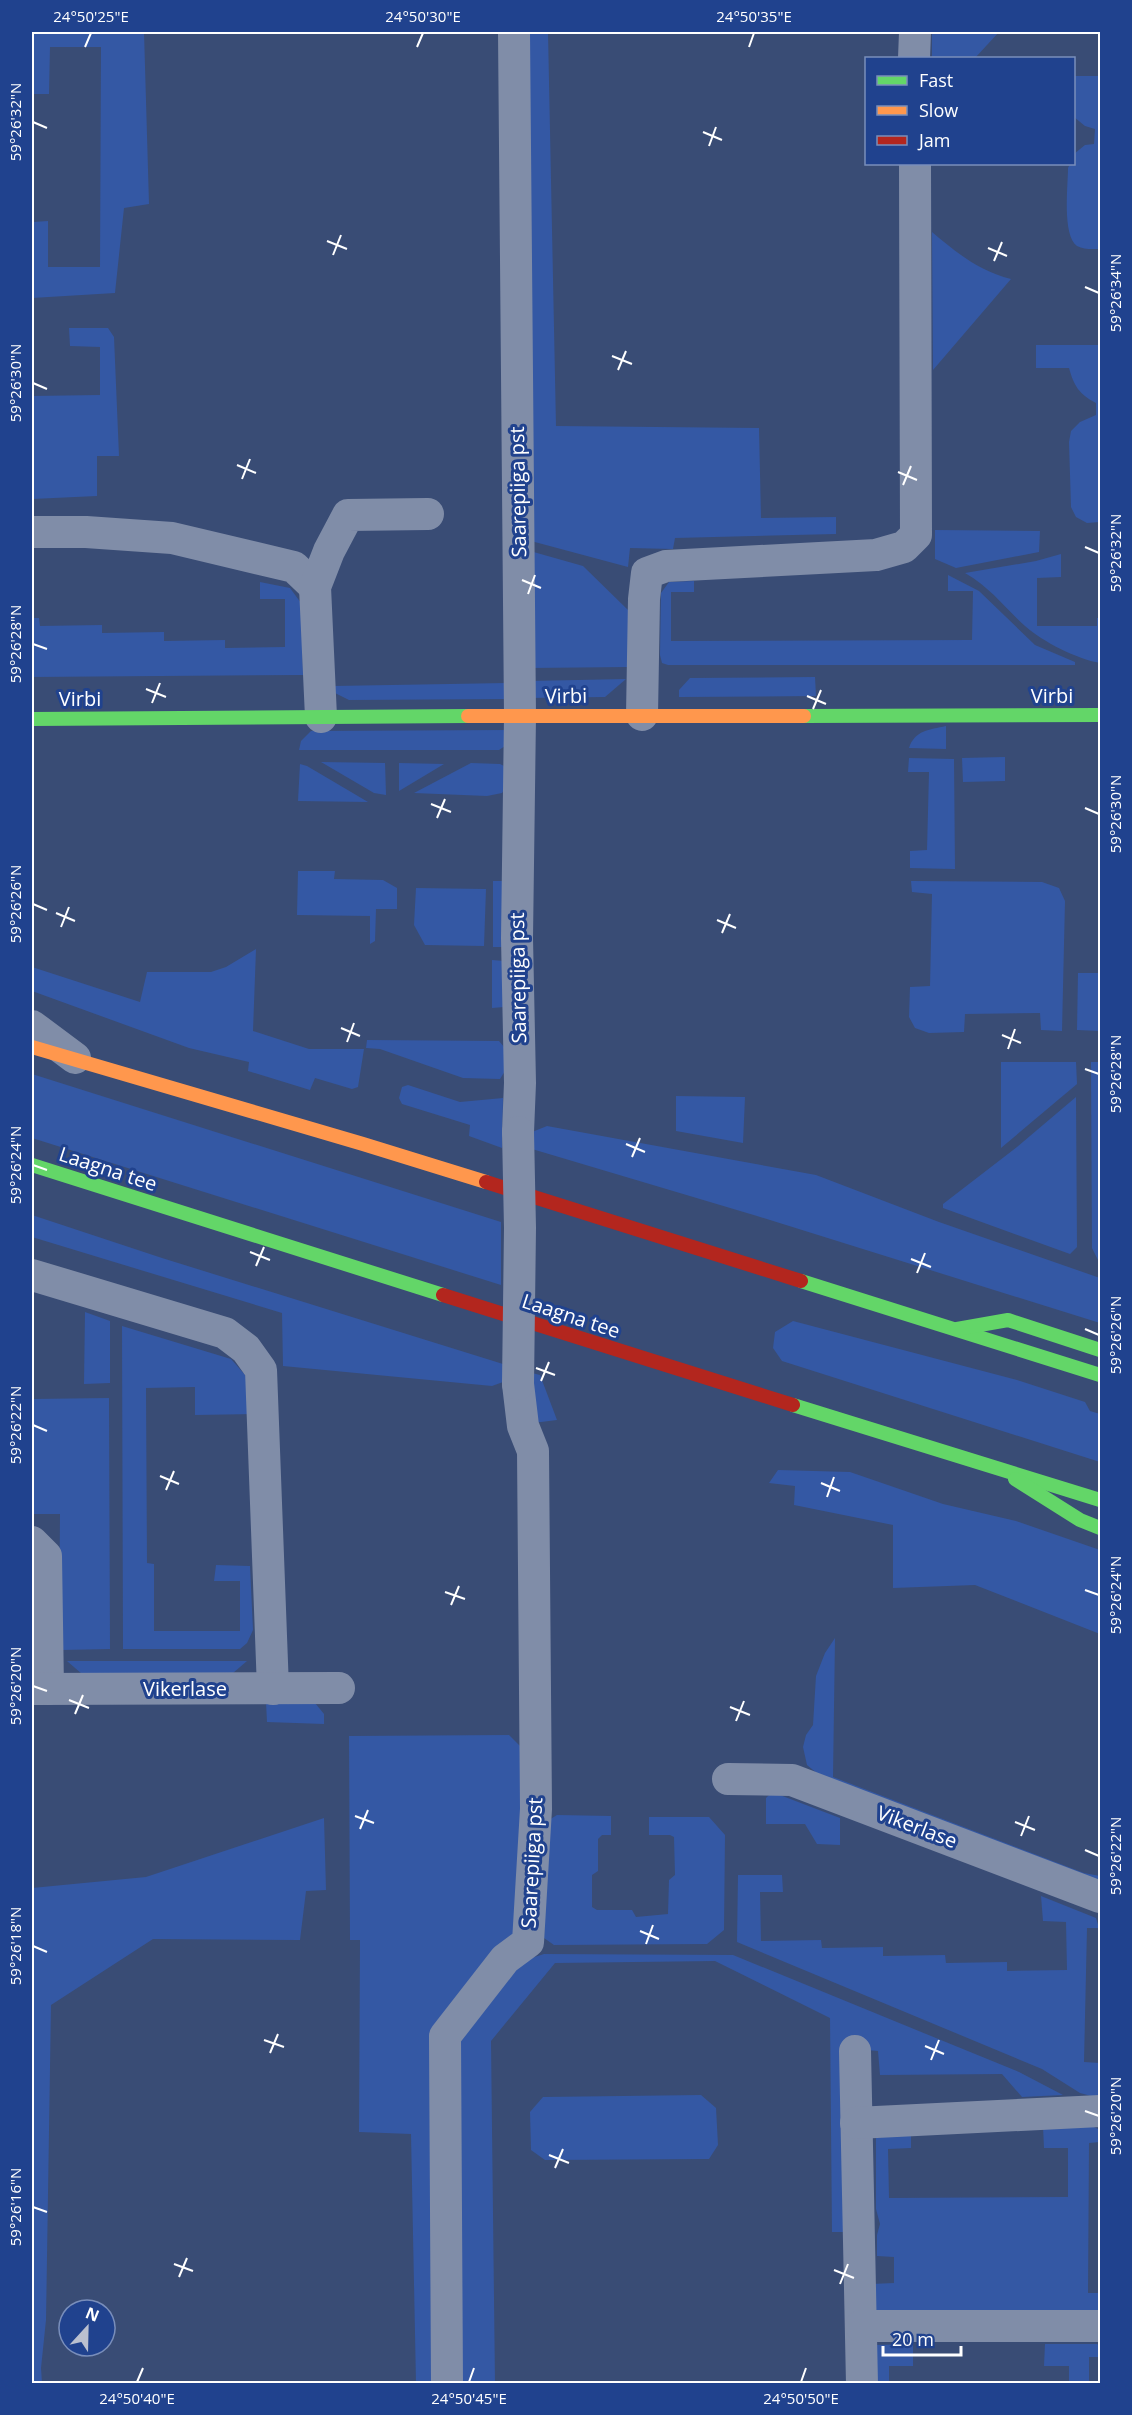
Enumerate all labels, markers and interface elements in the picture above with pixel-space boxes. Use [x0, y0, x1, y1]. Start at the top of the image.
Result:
text: 24°50'25"E [53, 6, 129, 26]
text: 24°50'30"E [385, 6, 461, 26]
text: 24°50'35"E [716, 6, 792, 26]
legend [865, 57, 1075, 165]
text: Fast [919, 68, 953, 92]
text: 59°26'32"N [5, 83, 25, 161]
text: Slow [919, 98, 958, 122]
text: Jam [917, 128, 951, 152]
text: 59°26'34"N [1105, 254, 1125, 332]
text: 59°26'30"N [5, 344, 25, 422]
street label: Saarepiiga pst [503, 426, 532, 558]
text: 59°26'32"N [1105, 514, 1125, 592]
text: 59°26'28"N [5, 605, 25, 683]
street label: Virbi [545, 682, 587, 709]
street label: Virbi [1031, 682, 1073, 709]
street label: Virbi [59, 685, 101, 712]
text: 59°26'30"N [1105, 775, 1125, 853]
text: 59°26'26"N [5, 865, 25, 943]
street label: Saarepiiga pst [503, 912, 532, 1044]
text: 59°26'28"N [1105, 1035, 1125, 1113]
text: 59°26'24"N [5, 1126, 25, 1204]
street label: Laagna tee [56, 1140, 161, 1197]
street label: Laagna tee [519, 1287, 624, 1344]
text: 59°26'26"N [1105, 1296, 1125, 1374]
text: 59°26'22"N [5, 1386, 25, 1464]
text: 59°26'24"N [1105, 1556, 1125, 1634]
text: 59°26'20"N [5, 1647, 25, 1725]
street label: Vikerlase [143, 1675, 227, 1702]
street label: Saarepiiga pst [515, 1797, 548, 1929]
street label: Vikerlase [873, 1799, 961, 1854]
text: 59°26'22"N [1105, 1817, 1125, 1895]
text: 59°26'18"N [5, 1907, 25, 1985]
text: 59°26'20"N [1105, 2077, 1125, 2155]
text: 59°26'16"N [5, 2168, 25, 2246]
north arrow [57, 2298, 117, 2358]
text: N [82, 2301, 103, 2327]
scale bar [883, 2319, 961, 2357]
text: 20 m [892, 2327, 934, 2351]
text: 24°50'40"E [99, 2388, 175, 2408]
text: 24°50'45"E [431, 2388, 507, 2408]
text: 24°50'50"E [763, 2388, 839, 2408]

